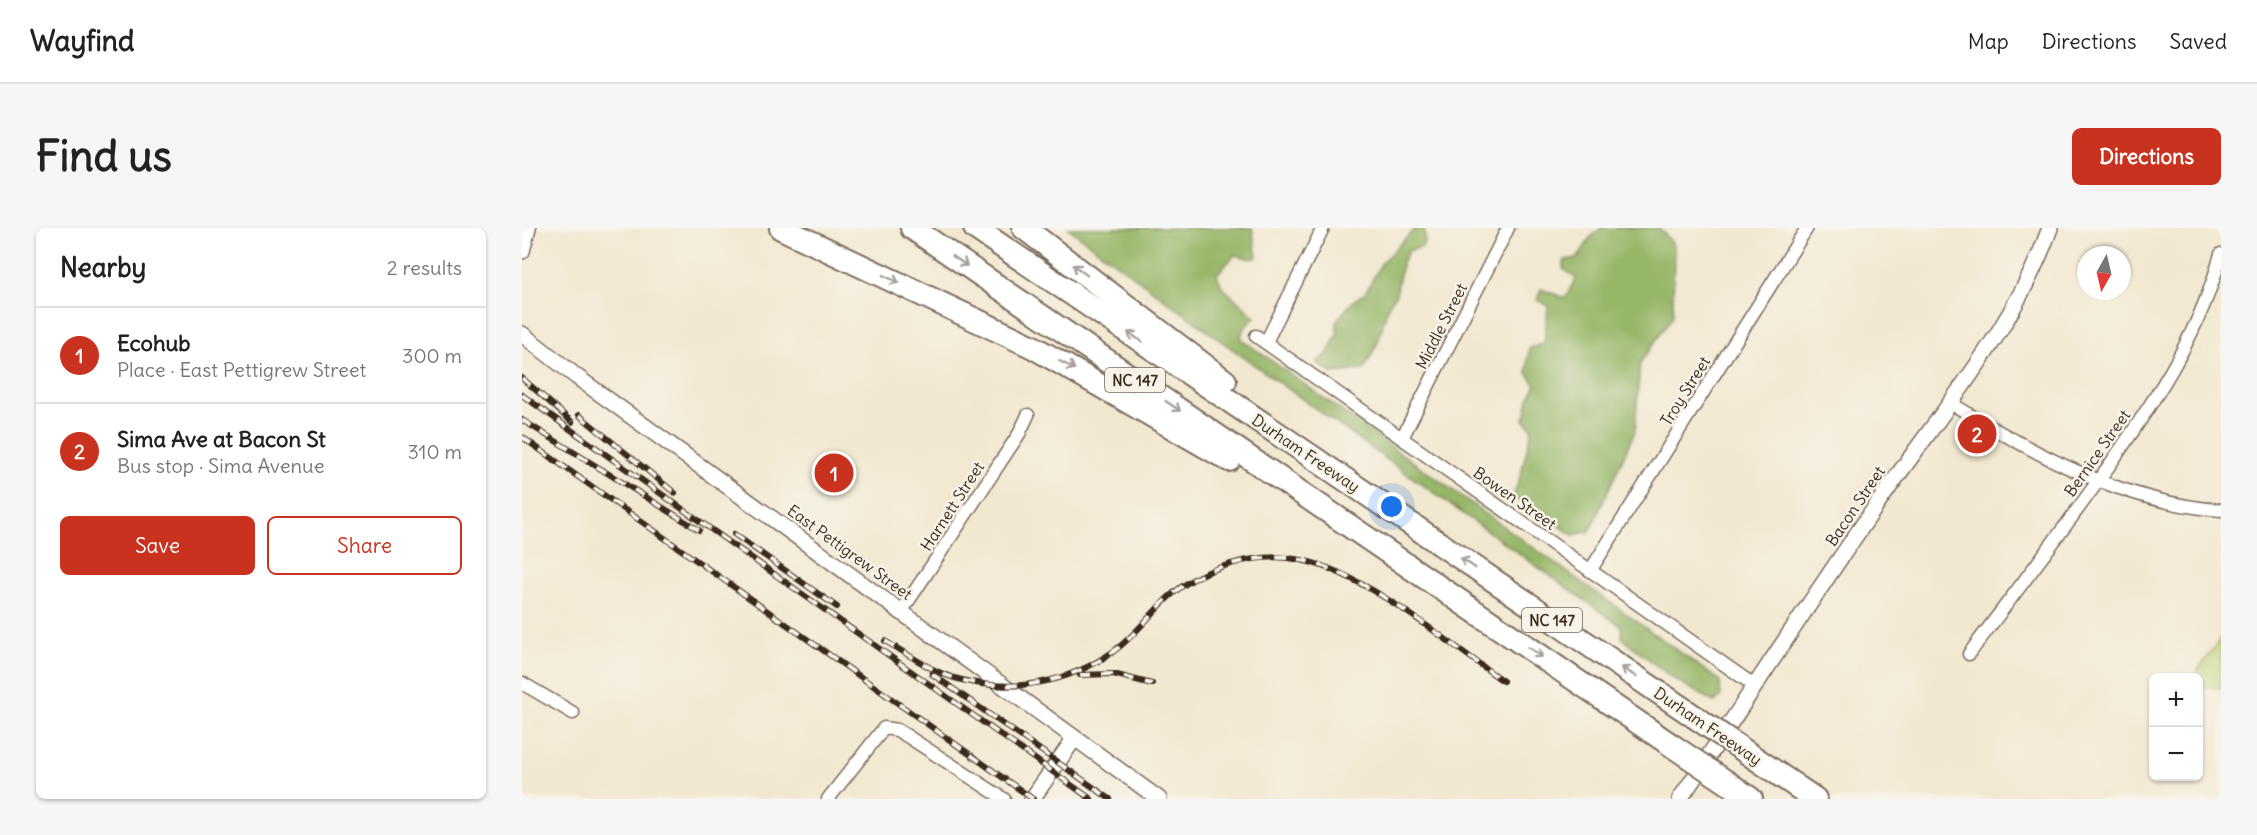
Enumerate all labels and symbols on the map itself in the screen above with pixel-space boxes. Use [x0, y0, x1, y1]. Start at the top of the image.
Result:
north arrow [2077, 246, 2131, 300]
one-way arrow [951, 255, 968, 267]
one-way arrow [1072, 264, 1088, 276]
one-way arrow [882, 274, 900, 286]
street label: Middle Street [1411, 279, 1472, 372]
one-way arrow [1128, 331, 1144, 343]
street label: Troy Street [1656, 352, 1715, 429]
one-way arrow [1057, 360, 1075, 371]
road number: NC 147 [1105, 368, 1165, 392]
one-way arrow [1165, 400, 1181, 412]
street label: Bernice Street [2060, 405, 2135, 500]
street label: Durham Freeway [1248, 410, 1364, 496]
pin: 2 [1958, 412, 1996, 456]
pin: 1 [814, 450, 854, 496]
street label: Harnett Street [916, 457, 989, 554]
street label: Bowen Street [1470, 462, 1561, 534]
street label: Bacon Street [1821, 462, 1889, 550]
your location [1377, 492, 1406, 521]
street label: East Pettigrew Street [784, 500, 917, 604]
one-way arrow [1460, 557, 1476, 569]
road number: NC 147 [1522, 608, 1582, 632]
one-way arrow [1526, 646, 1543, 658]
one-way arrow [1621, 666, 1637, 678]
street label: Durham Freeway [1650, 683, 1766, 769]

